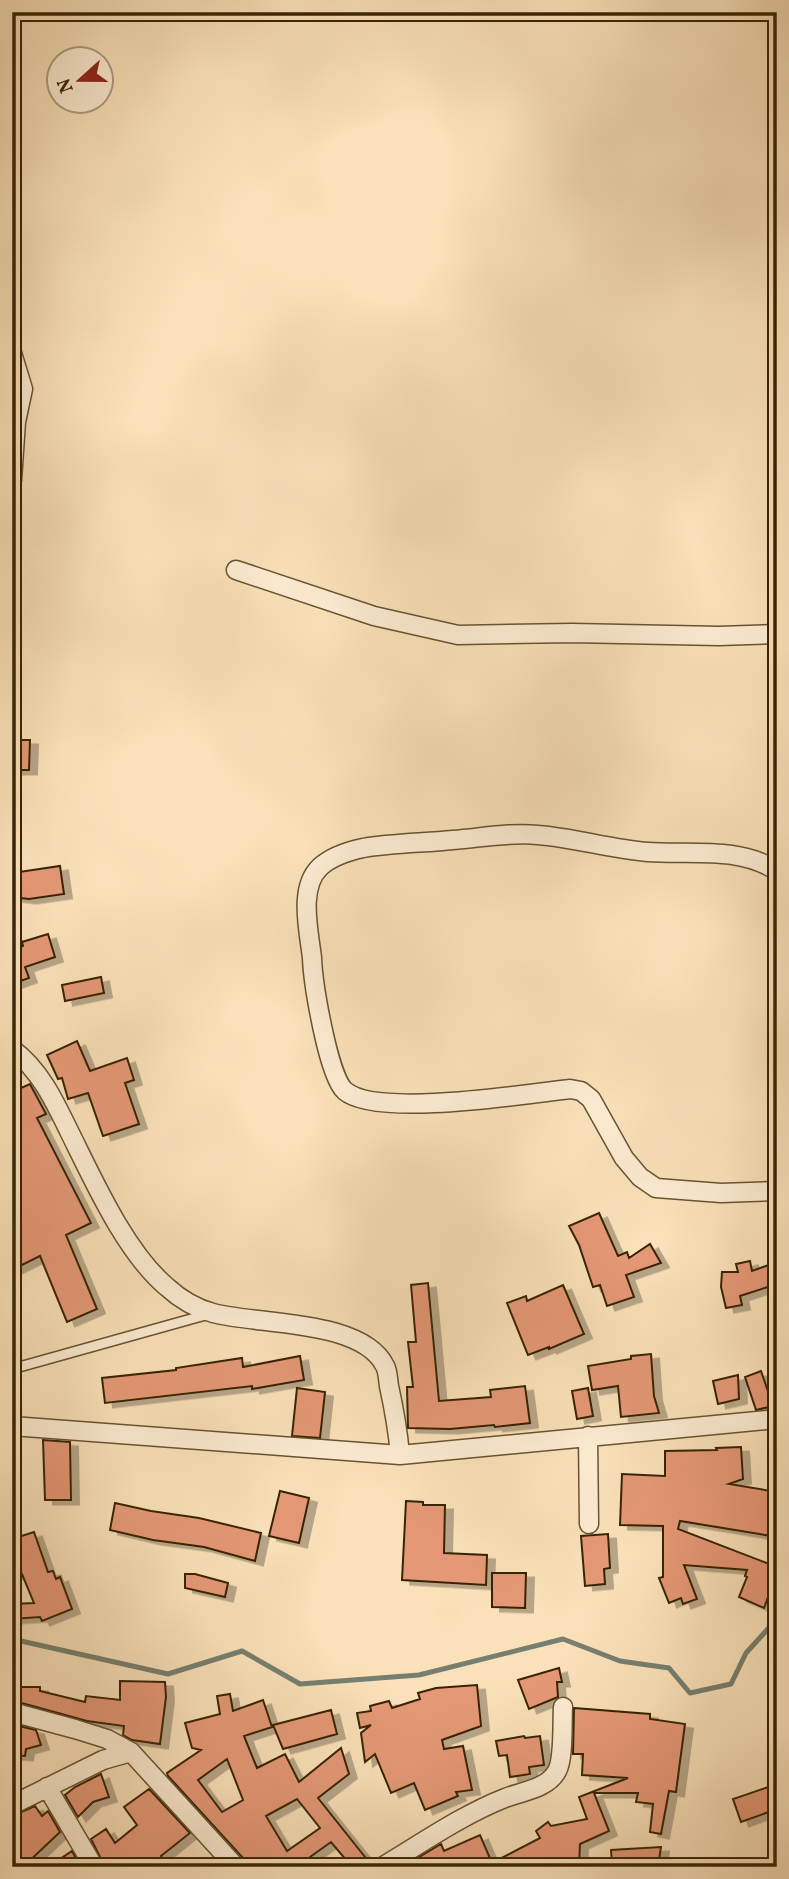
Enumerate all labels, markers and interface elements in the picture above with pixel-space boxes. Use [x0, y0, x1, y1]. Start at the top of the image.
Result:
north arrow [46, 46, 116, 116]
text: N [51, 74, 81, 96]

